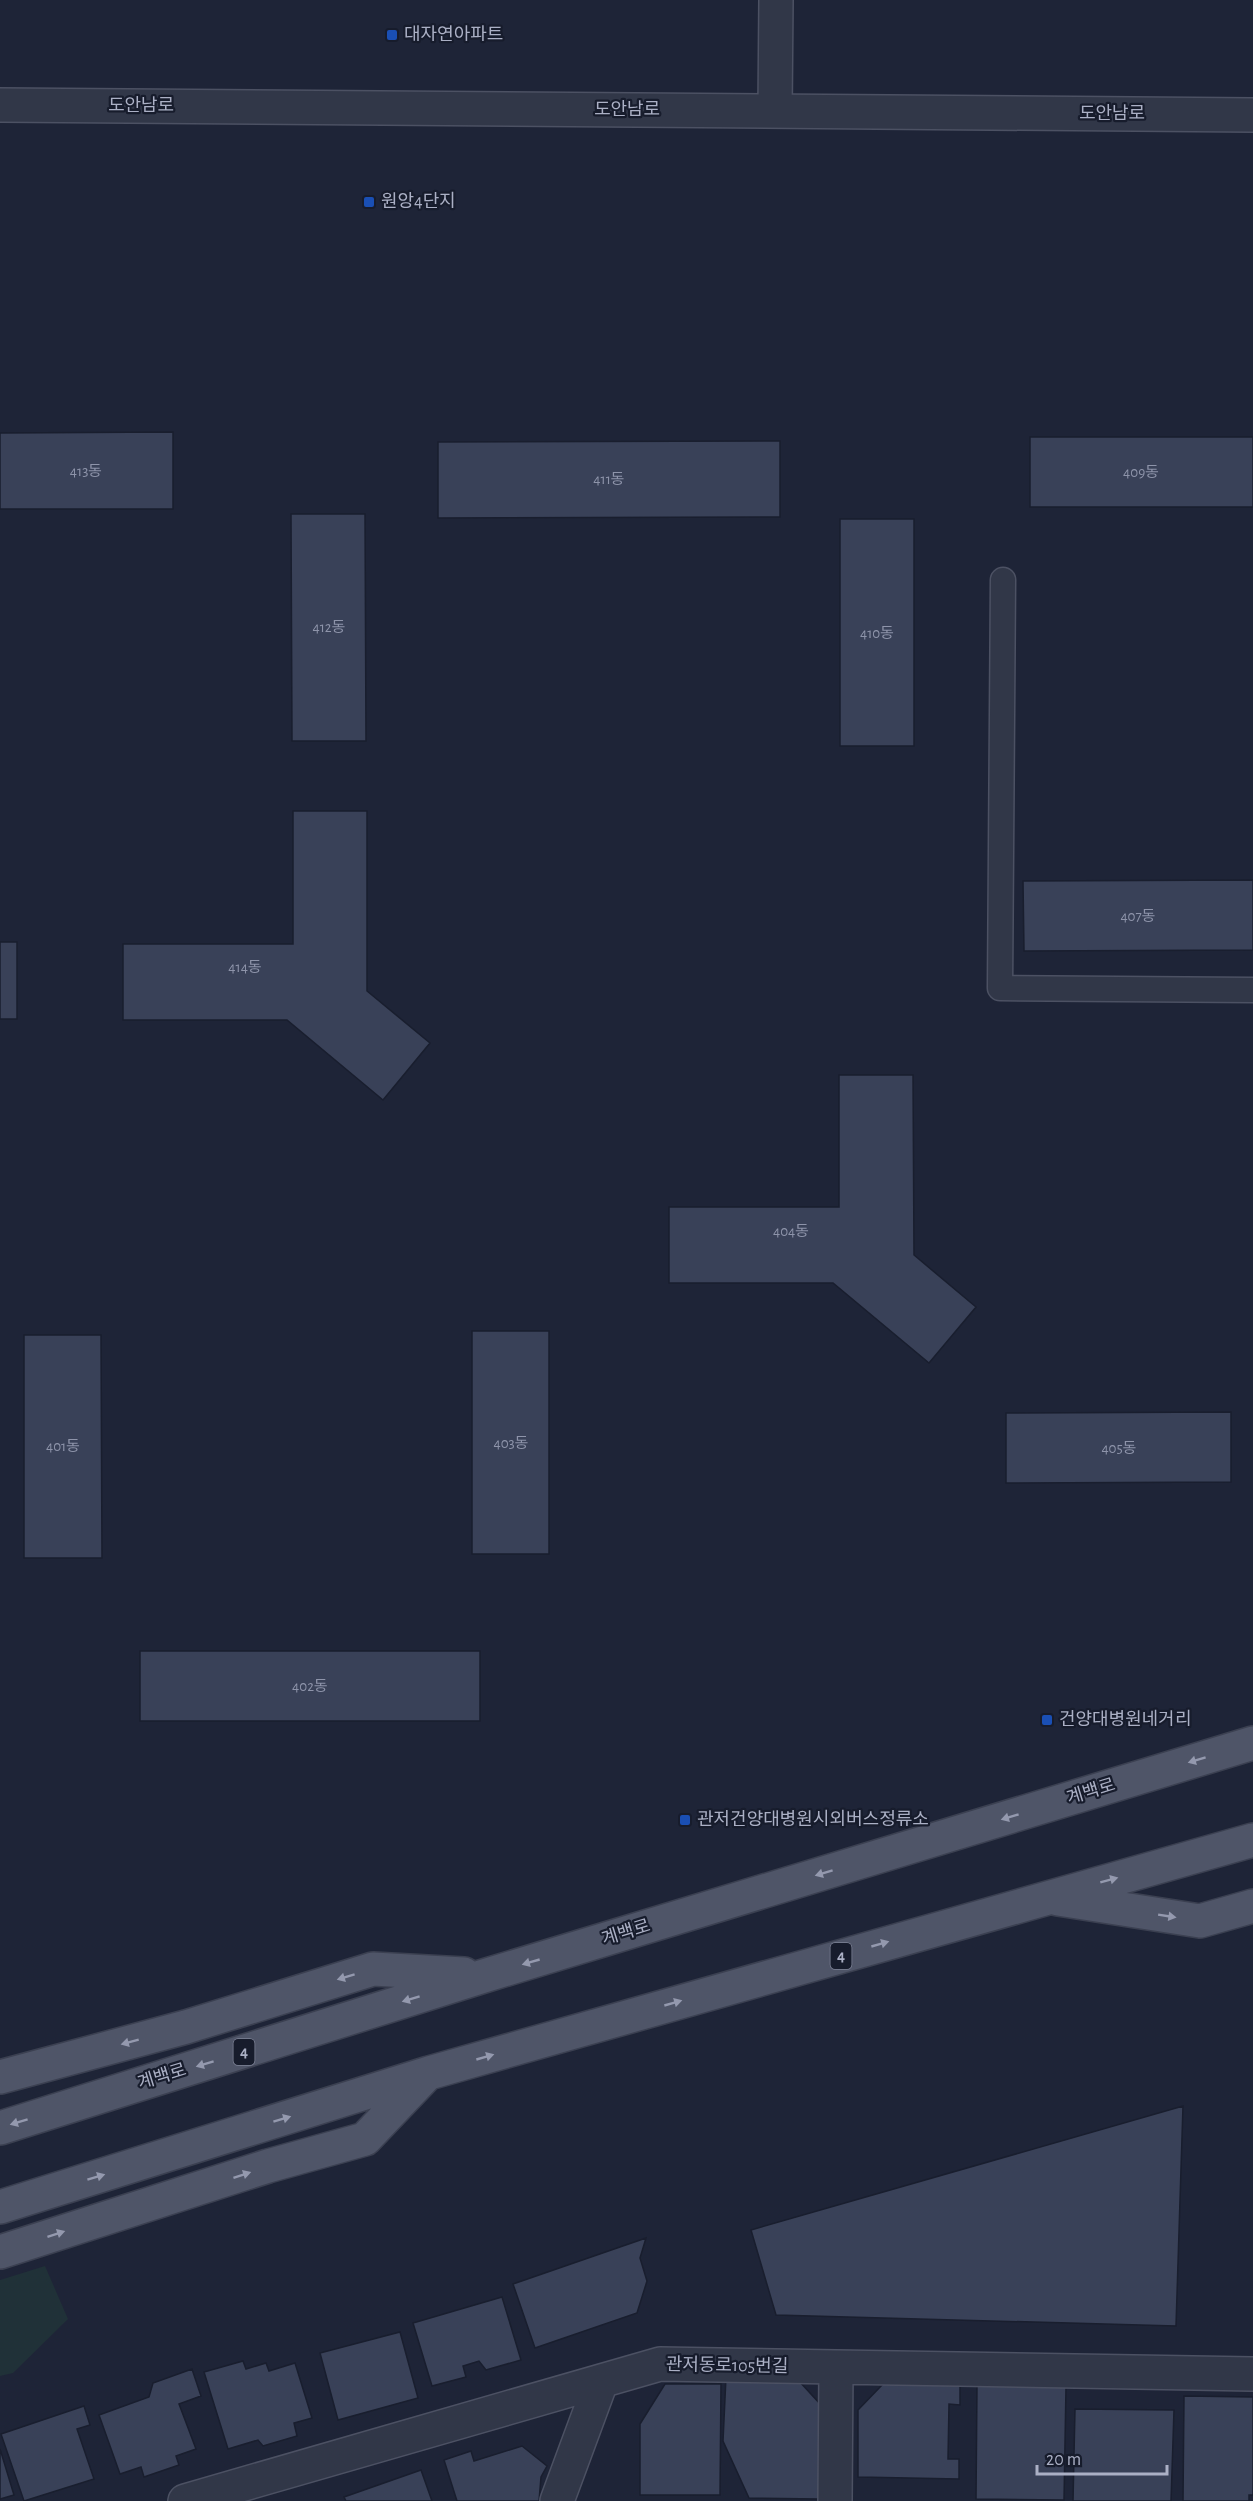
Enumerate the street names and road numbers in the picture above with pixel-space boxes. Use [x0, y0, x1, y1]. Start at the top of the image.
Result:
street label: 도안남로 [108, 96, 174, 115]
street label: 도안남로 [594, 100, 660, 119]
street label: 도안남로 [1079, 104, 1145, 123]
street label: 계백로 [1064, 1774, 1117, 1808]
street label: 계백로 [599, 1915, 652, 1949]
road number: 4 [830, 1943, 852, 1969]
road number: 4 [234, 2039, 254, 2065]
street label: 계백로 [135, 2059, 188, 2093]
street label: 관저동로105번길 [666, 2355, 788, 2376]

